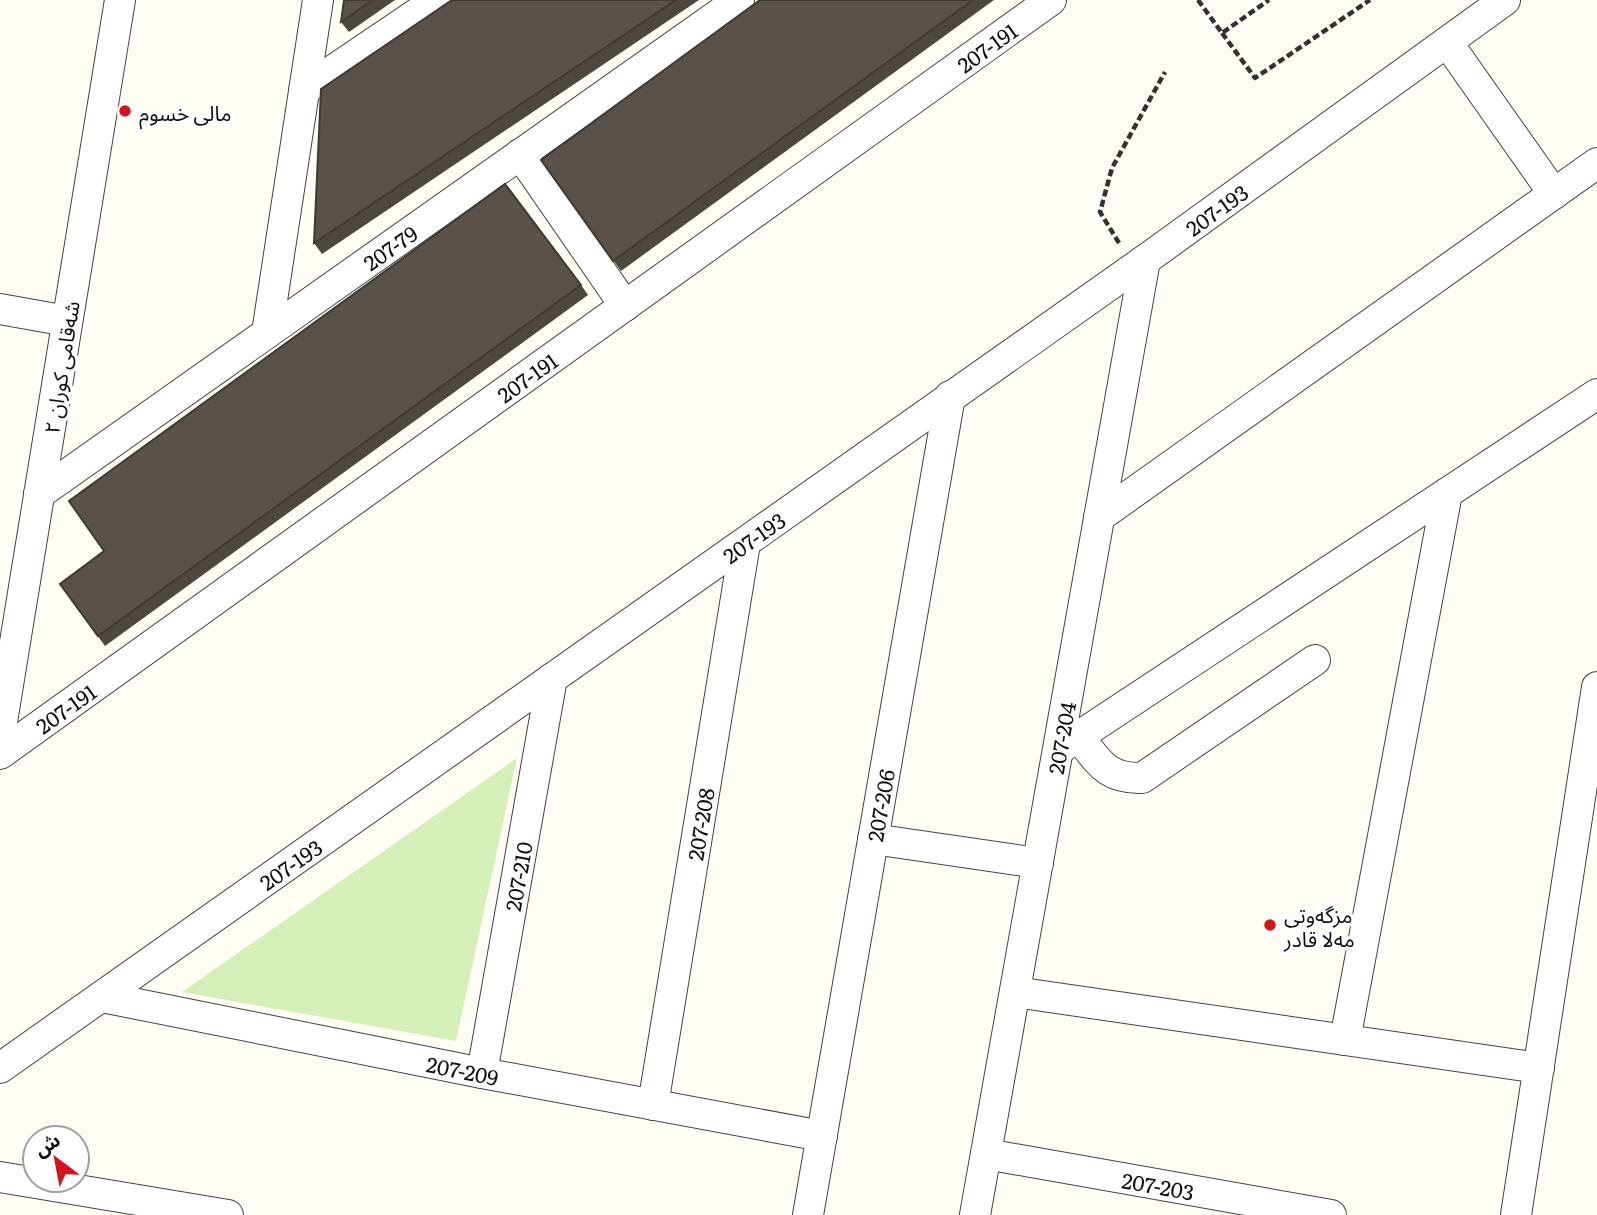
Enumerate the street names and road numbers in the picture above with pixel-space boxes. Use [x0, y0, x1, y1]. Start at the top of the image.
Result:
street label: 207-191 [950, 14, 1023, 79]
street label: 207-193 [1178, 175, 1254, 242]
street label: 207-79 [356, 217, 423, 277]
street label: شەقامی کوران ٢ [34, 298, 86, 436]
street label: 207-191 [490, 344, 563, 409]
street label: 207-193 [716, 503, 791, 569]
street label: 207-191 [28, 675, 102, 740]
street label: 207-204 [1038, 698, 1082, 776]
street label: 207-206 [858, 767, 901, 844]
street label: 207-208 [678, 785, 720, 862]
street label: 207-193 [252, 830, 328, 896]
street label: 207-210 [496, 839, 538, 913]
street label: 207-209 [424, 1047, 501, 1091]
street label: 207-203 [1120, 1163, 1197, 1206]

